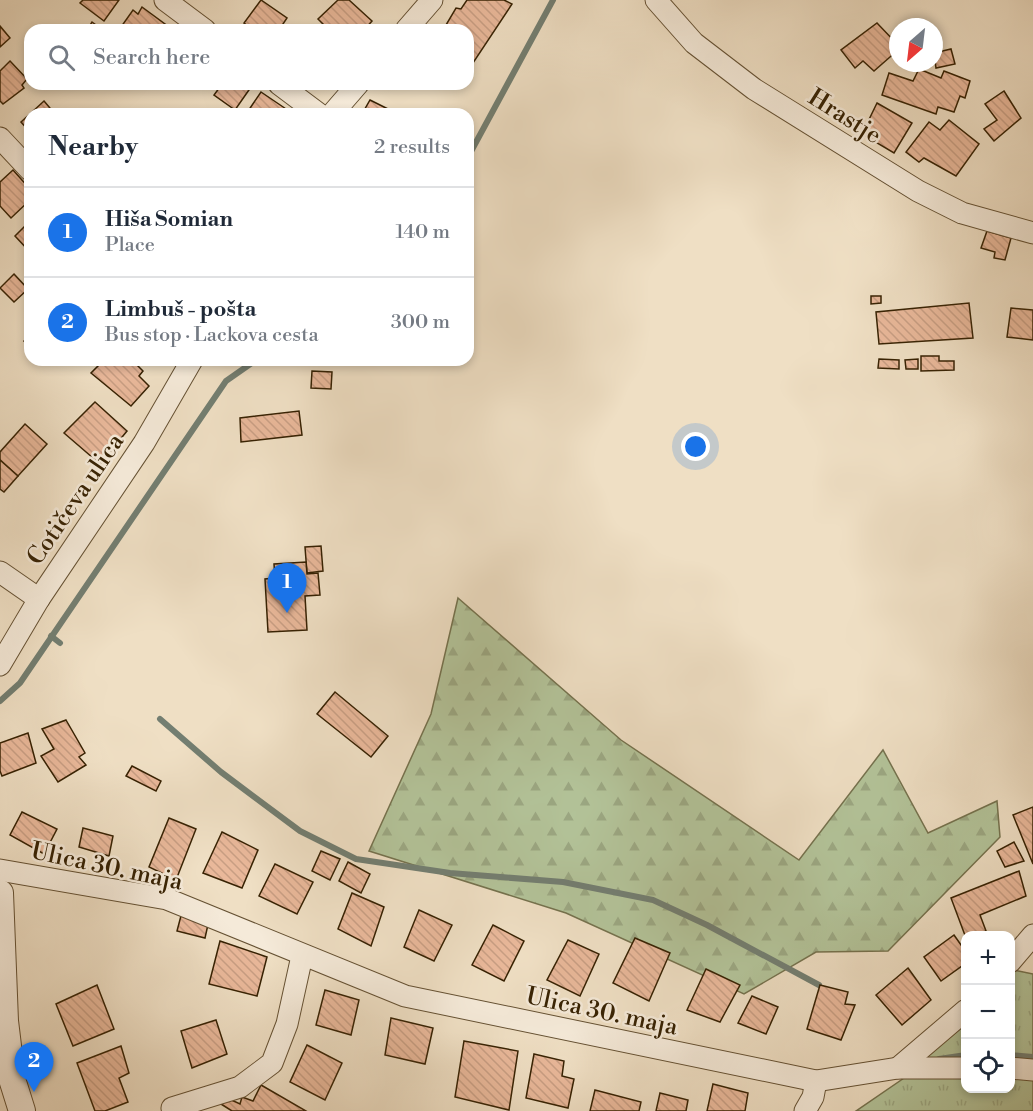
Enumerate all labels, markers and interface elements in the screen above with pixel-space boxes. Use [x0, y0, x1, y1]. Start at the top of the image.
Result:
north arrow [889, 18, 943, 72]
search box [24, 24, 474, 90]
icon: search [45, 41, 78, 74]
text: Search here [93, 44, 210, 71]
street label: Hrastje [802, 83, 887, 151]
text: Nearby [48, 131, 138, 163]
text: 2 results [374, 135, 450, 160]
text: Hiša Somian [105, 206, 233, 233]
text: 1 [63, 220, 72, 245]
text: 140 m [395, 220, 450, 245]
text: Place [105, 233, 155, 258]
text: Limbuš - pošta [105, 296, 256, 323]
text: 2 [61, 310, 74, 335]
text: 300 m [391, 310, 450, 335]
text: Bus stop · Lackova cesta [105, 323, 319, 348]
street label: Cotičeva ulica [21, 427, 131, 571]
your location [681, 432, 710, 461]
pin: 1 [268, 564, 306, 613]
street label: Ulica 30. maja [28, 836, 186, 898]
map controls [961, 931, 1015, 1093]
button: + [961, 931, 1015, 985]
street label: Ulica 30. maja [523, 981, 681, 1043]
button: − [961, 985, 1015, 1039]
button: locate [961, 1039, 1015, 1093]
pin: 2 [15, 1042, 54, 1092]

